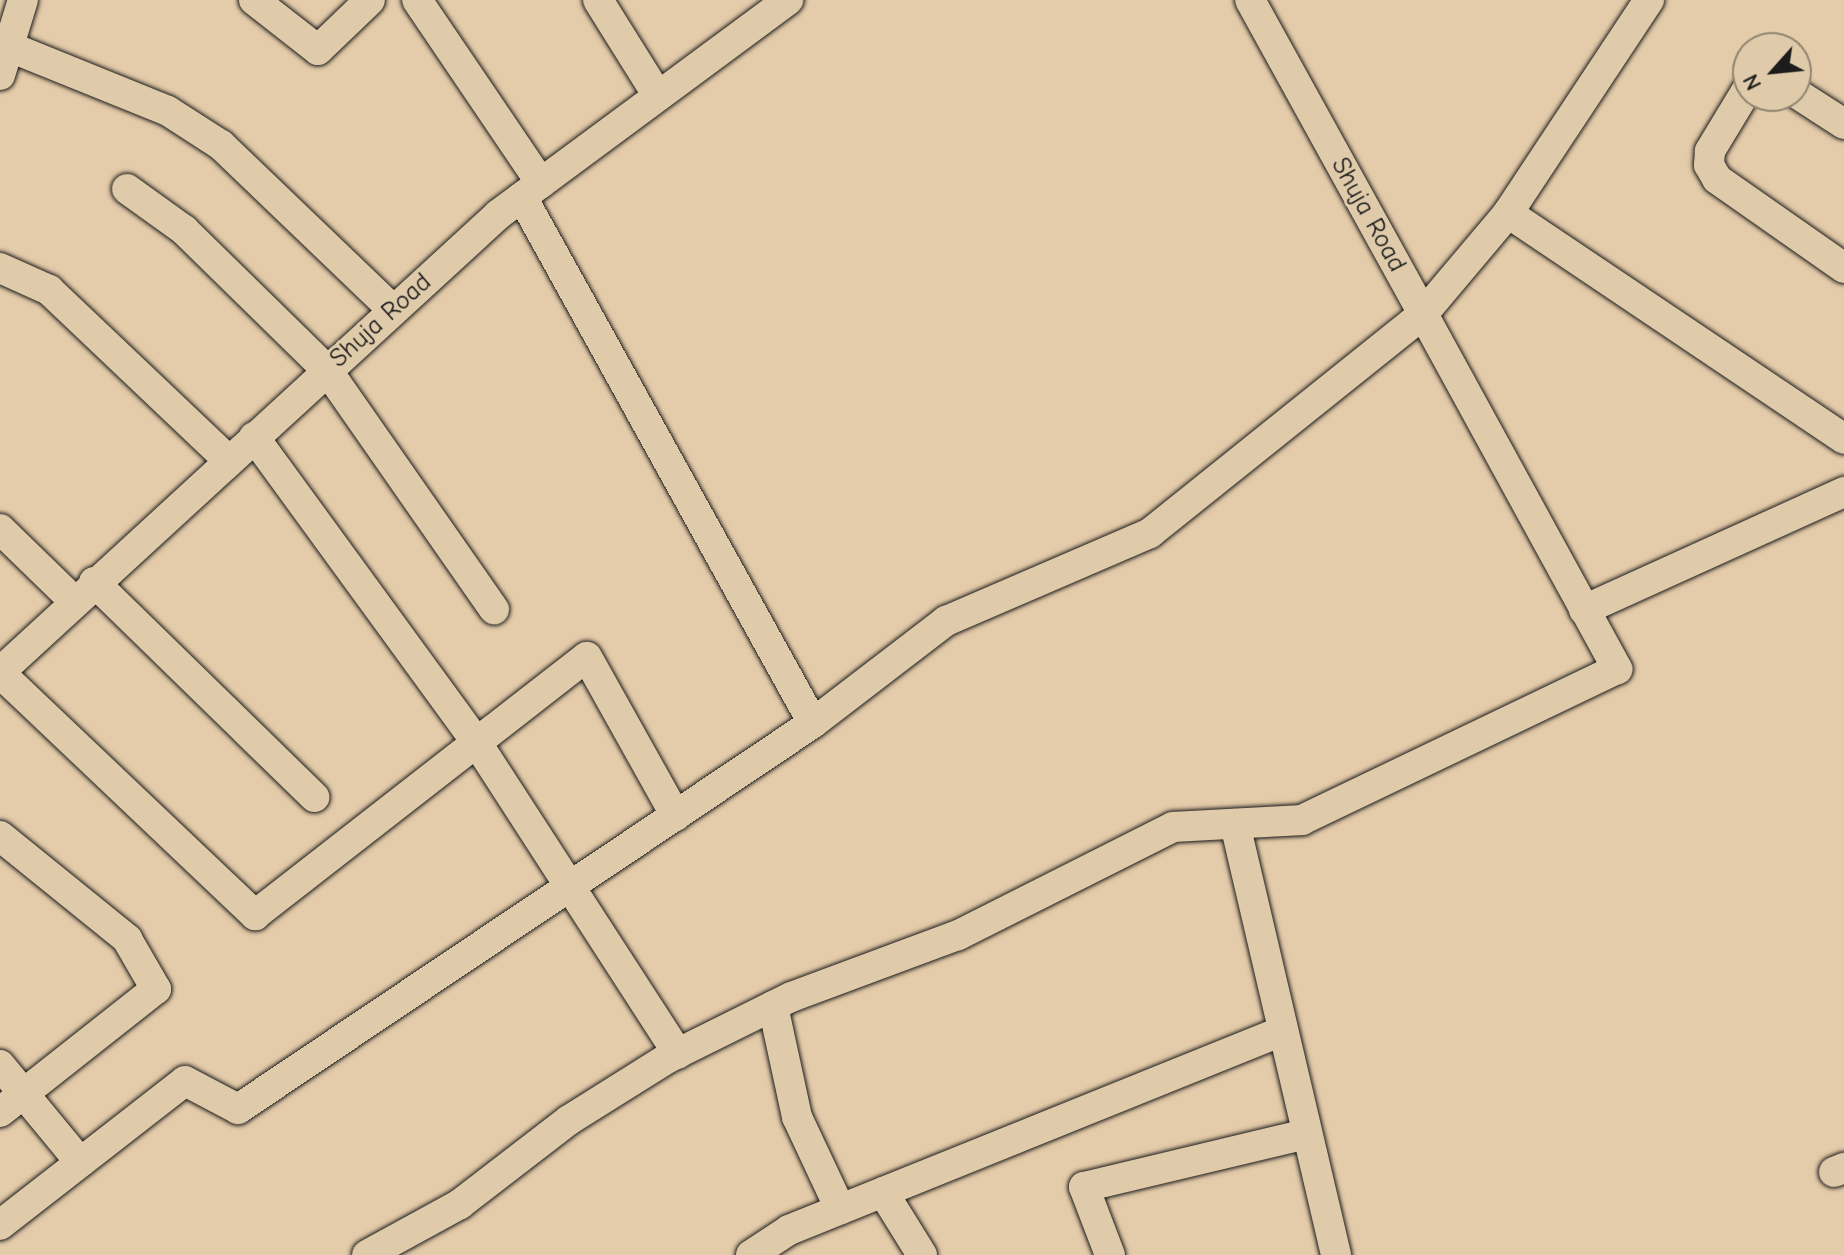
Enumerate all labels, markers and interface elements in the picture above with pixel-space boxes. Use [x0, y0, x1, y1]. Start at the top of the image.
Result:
north arrow [1732, 32, 1812, 112]
text: N [1738, 70, 1767, 94]
street label: Shuja Road [1324, 152, 1412, 278]
street label: Shuja Road [324, 267, 438, 375]

